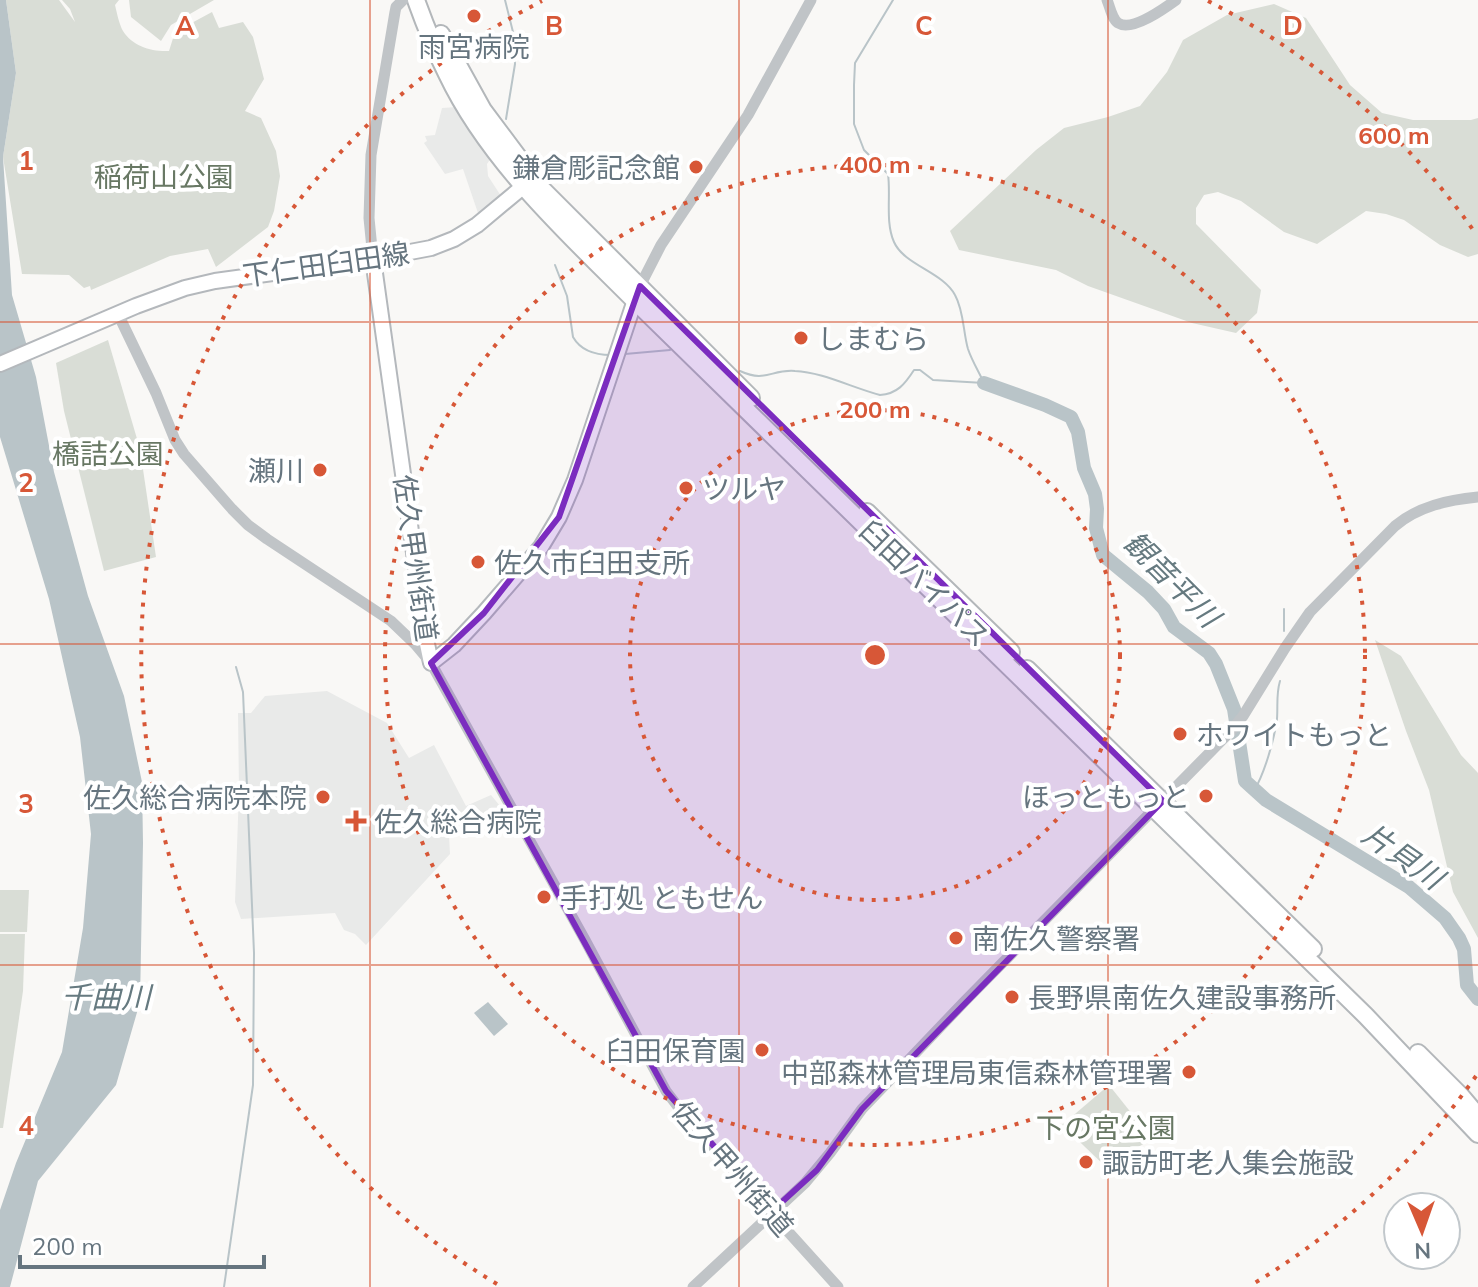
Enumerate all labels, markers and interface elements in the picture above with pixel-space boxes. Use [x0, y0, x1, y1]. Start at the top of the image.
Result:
marker: 雨宮病院 [465, 7, 483, 25]
text: A [175, 9, 195, 42]
text: B [545, 9, 563, 42]
text: C [915, 9, 933, 42]
text: D [1283, 9, 1303, 42]
place label: 雨宮病院 [418, 29, 530, 64]
text: 600 m [1358, 120, 1430, 150]
text: 1 [18, 144, 34, 177]
text: 400 m [839, 149, 911, 179]
place label: 鎌倉彫記念館 [512, 150, 680, 185]
marker: 鎌倉彫記念館 [687, 158, 705, 176]
park label: 稲荷山公園 [94, 159, 234, 194]
street label: 下仁田臼田線 [240, 235, 412, 293]
place label: しまむら [817, 321, 929, 356]
marker: しまむら [792, 329, 810, 347]
text: 200 m [839, 394, 911, 424]
park label: 橋詰公園 [52, 436, 164, 471]
place label: 瀬川 [248, 453, 304, 488]
marker: 瀬川 [311, 461, 329, 479]
text: 2 [18, 466, 34, 499]
place label: ツルヤ [702, 471, 786, 506]
street label: 佐久甲州街道 [387, 472, 445, 644]
marker: ツルヤ [677, 479, 695, 497]
street label: 臼田バイパス [853, 512, 997, 654]
water label: 観音平川 [1116, 523, 1230, 637]
place label: 佐久市臼田支所 [494, 545, 690, 580]
marker: 佐久市臼田支所 [469, 553, 487, 571]
centre of rings [861, 641, 889, 669]
place label: ホワイトもっと [1196, 717, 1392, 752]
marker: ホワイトもっと [1171, 725, 1189, 743]
place label: ほっともっと [1022, 779, 1190, 814]
place label: 佐久総合病院本院 [83, 780, 307, 815]
text: 3 [18, 787, 34, 820]
marker: ほっともっと [1197, 787, 1215, 805]
marker: 佐久総合病院本院 [314, 788, 332, 806]
place label: 佐久総合病院 [374, 804, 542, 839]
marker: 佐久総合病院 [345, 810, 367, 832]
water label: 片貝川 [1355, 815, 1453, 899]
place label: 手打処 ともせん [560, 880, 763, 915]
marker: 手打処 ともせん [535, 888, 553, 906]
place label: 南佐久警察署 [972, 921, 1140, 956]
marker: 南佐久警察署 [947, 929, 965, 947]
water label: 千曲川 [61, 978, 154, 1016]
place label: 長野県南佐久建設事務所 [1028, 980, 1336, 1015]
marker: 長野県南佐久建設事務所 [1003, 988, 1021, 1006]
place label: 臼田保育園 [606, 1033, 746, 1068]
marker: 臼田保育園 [753, 1041, 771, 1059]
place label: 中部森林管理局東信森林管理署 [781, 1055, 1173, 1090]
marker: 中部森林管理局東信森林管理署 [1180, 1063, 1198, 1081]
street label: 佐久甲州街道 [665, 1093, 801, 1243]
text: 4 [18, 1109, 34, 1142]
park label: 下の宮公園 [1036, 1110, 1176, 1145]
place label: 諏訪町老人集会施設 [1102, 1145, 1354, 1180]
marker: 諏訪町老人集会施設 [1077, 1153, 1095, 1171]
north arrow [1382, 1191, 1462, 1271]
scale bar [20, 1219, 264, 1269]
text: 200 m [32, 1231, 103, 1261]
text: N [1414, 1237, 1431, 1265]

